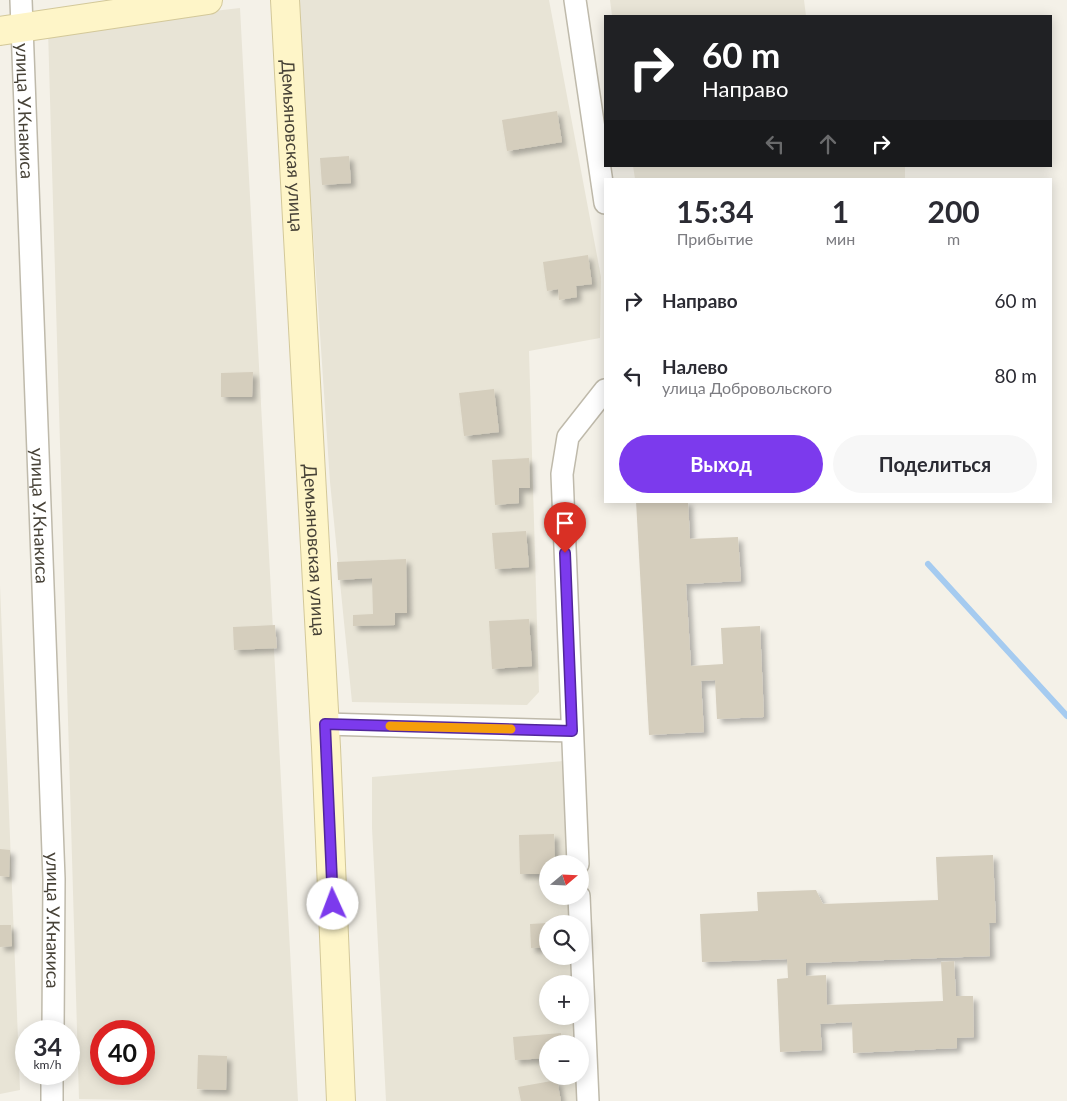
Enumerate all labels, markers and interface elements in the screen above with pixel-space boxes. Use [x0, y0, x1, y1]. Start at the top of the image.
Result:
text: 60 m [702, 33, 780, 75]
icon: right [619, 35, 684, 100]
street label: улица У.Кнакиса [12, 43, 39, 179]
street label: Демьяновская улица [277, 59, 309, 232]
text: Направо [702, 75, 788, 102]
icon: left [761, 130, 789, 158]
icon: ahead [814, 130, 842, 158]
icon: right [867, 130, 895, 158]
text: 15:34 [676, 193, 754, 229]
text: 1 [832, 193, 849, 229]
text: 200 [928, 193, 980, 229]
text: Прибытие [677, 229, 753, 248]
text: мин [826, 229, 855, 248]
text: m [947, 229, 960, 248]
icon: right [619, 287, 647, 315]
text: Направо [662, 289, 738, 312]
text: 60 m [994, 289, 1037, 312]
text: Налево [662, 355, 728, 378]
icon: left [619, 362, 647, 390]
text: 80 m [994, 364, 1037, 387]
text: улица Добровольского [662, 378, 832, 397]
button: Выход [619, 435, 823, 493]
button: Поделиться [833, 435, 1037, 493]
street label: улица У.Кнакиса [27, 447, 54, 584]
street label: Демьяновская улица [299, 464, 331, 637]
pin [544, 502, 586, 553]
icon: arrive [551, 509, 579, 537]
street label: улица У.Кнакиса [42, 852, 65, 988]
north arrow [539, 855, 589, 905]
map controls [539, 855, 589, 1085]
position arrow [306, 877, 358, 929]
button: search [539, 915, 589, 965]
button: + [539, 975, 589, 1025]
speed limit sign: 40 [90, 1020, 155, 1085]
text: 34 [33, 1031, 62, 1061]
button: − [539, 1035, 589, 1085]
text: km/h [33, 1057, 62, 1072]

